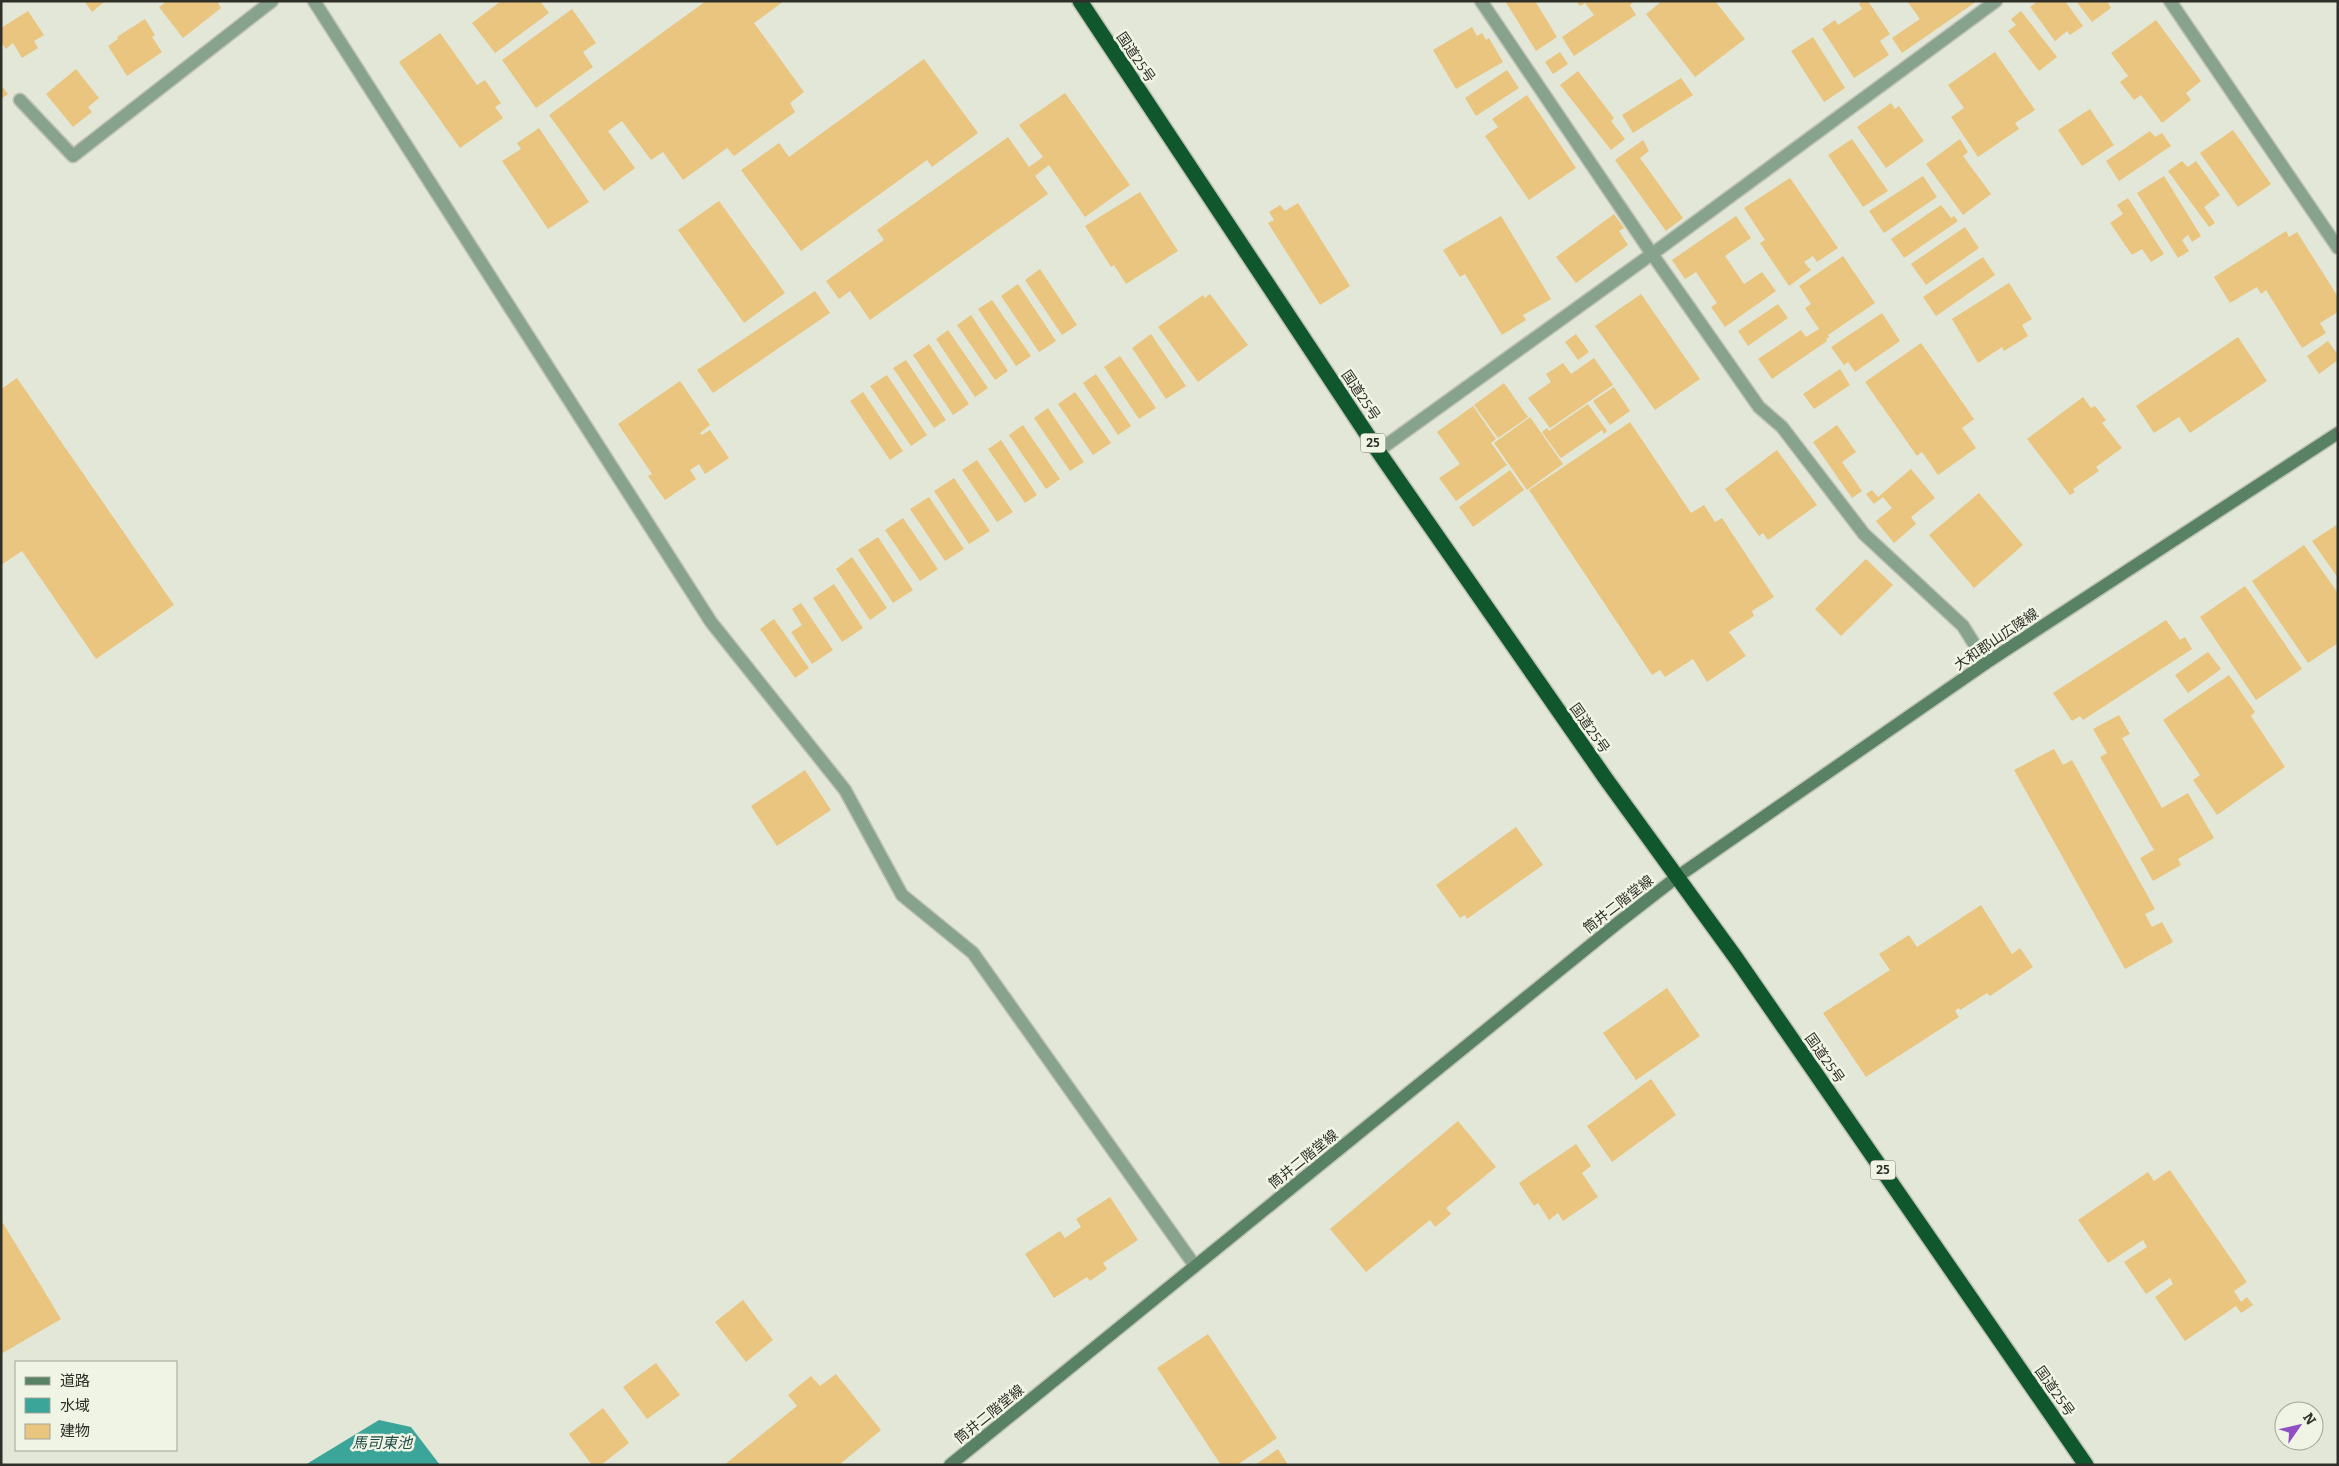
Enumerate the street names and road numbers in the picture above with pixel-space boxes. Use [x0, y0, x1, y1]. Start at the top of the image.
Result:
street label: 国道25号 [1113, 29, 1159, 86]
street label: 国道25号 [1338, 367, 1384, 424]
road number: 25 [1360, 433, 1386, 452]
street label: 大和郡山広陵線 [1951, 605, 2042, 674]
street label: 国道25号 [1566, 700, 1613, 757]
street label: 筒井二階堂線 [1580, 872, 1657, 937]
street label: 国道25号 [1801, 1030, 1848, 1087]
street label: 筒井二階堂線 [1265, 1126, 1341, 1192]
road number: 25 [1870, 1160, 1896, 1180]
street label: 国道25号 [2031, 1363, 2078, 1420]
street label: 筒井二階堂線 [951, 1381, 1027, 1447]

